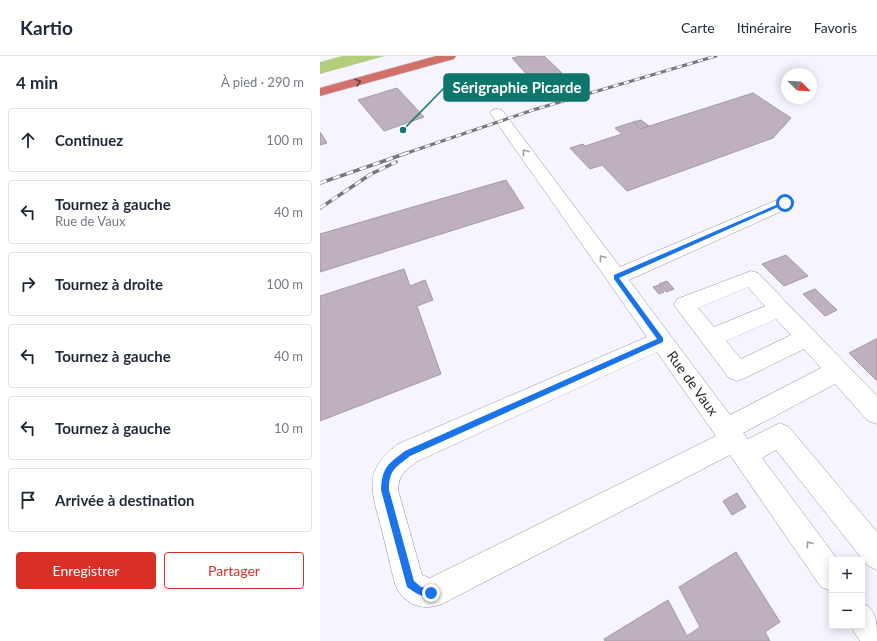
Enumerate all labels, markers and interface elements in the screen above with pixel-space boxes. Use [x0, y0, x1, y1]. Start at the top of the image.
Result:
text: Kartio [20, 16, 73, 39]
text: Carte [681, 19, 715, 36]
text: Itinéraire [737, 19, 792, 36]
text: Favoris [814, 19, 857, 36]
north arrow [781, 68, 817, 104]
text: 4 min [16, 72, 58, 93]
text: À pied · 290 m [221, 74, 304, 90]
callout: Sérigraphie Picarde [444, 74, 589, 101]
one-way arrow [354, 78, 361, 87]
text: Sérigraphie Picarde [453, 78, 581, 96]
icon: ahead [17, 129, 39, 151]
text: Continuez [55, 131, 123, 149]
text: 100 m [266, 132, 303, 148]
one-way arrow [523, 150, 530, 157]
route start [776, 194, 794, 212]
text: Tournez à gauche [55, 195, 171, 213]
icon: left [17, 201, 39, 223]
text: 40 m [274, 204, 303, 220]
text: Rue de Vaux [55, 213, 125, 229]
one-way arrow [600, 255, 607, 262]
icon: right [17, 273, 39, 295]
text: Tournez à droite [55, 275, 163, 293]
text: 100 m [266, 276, 303, 292]
icon: left [17, 345, 39, 367]
text: Tournez à gauche [55, 347, 171, 365]
street label: Rue de Vaux [664, 347, 722, 419]
text: 40 m [274, 348, 303, 364]
icon: left [17, 417, 39, 439]
text: Tournez à gauche [55, 419, 171, 437]
text: 10 m [274, 420, 303, 436]
icon: arrive [17, 489, 39, 511]
text: Arrivée à destination [55, 491, 194, 509]
one-way arrow [807, 542, 814, 549]
button: Enregistrer [16, 552, 156, 589]
button: Partager [164, 552, 304, 589]
map controls [829, 557, 865, 629]
button: + [829, 557, 865, 593]
route end [422, 584, 440, 602]
button: − [829, 593, 865, 629]

